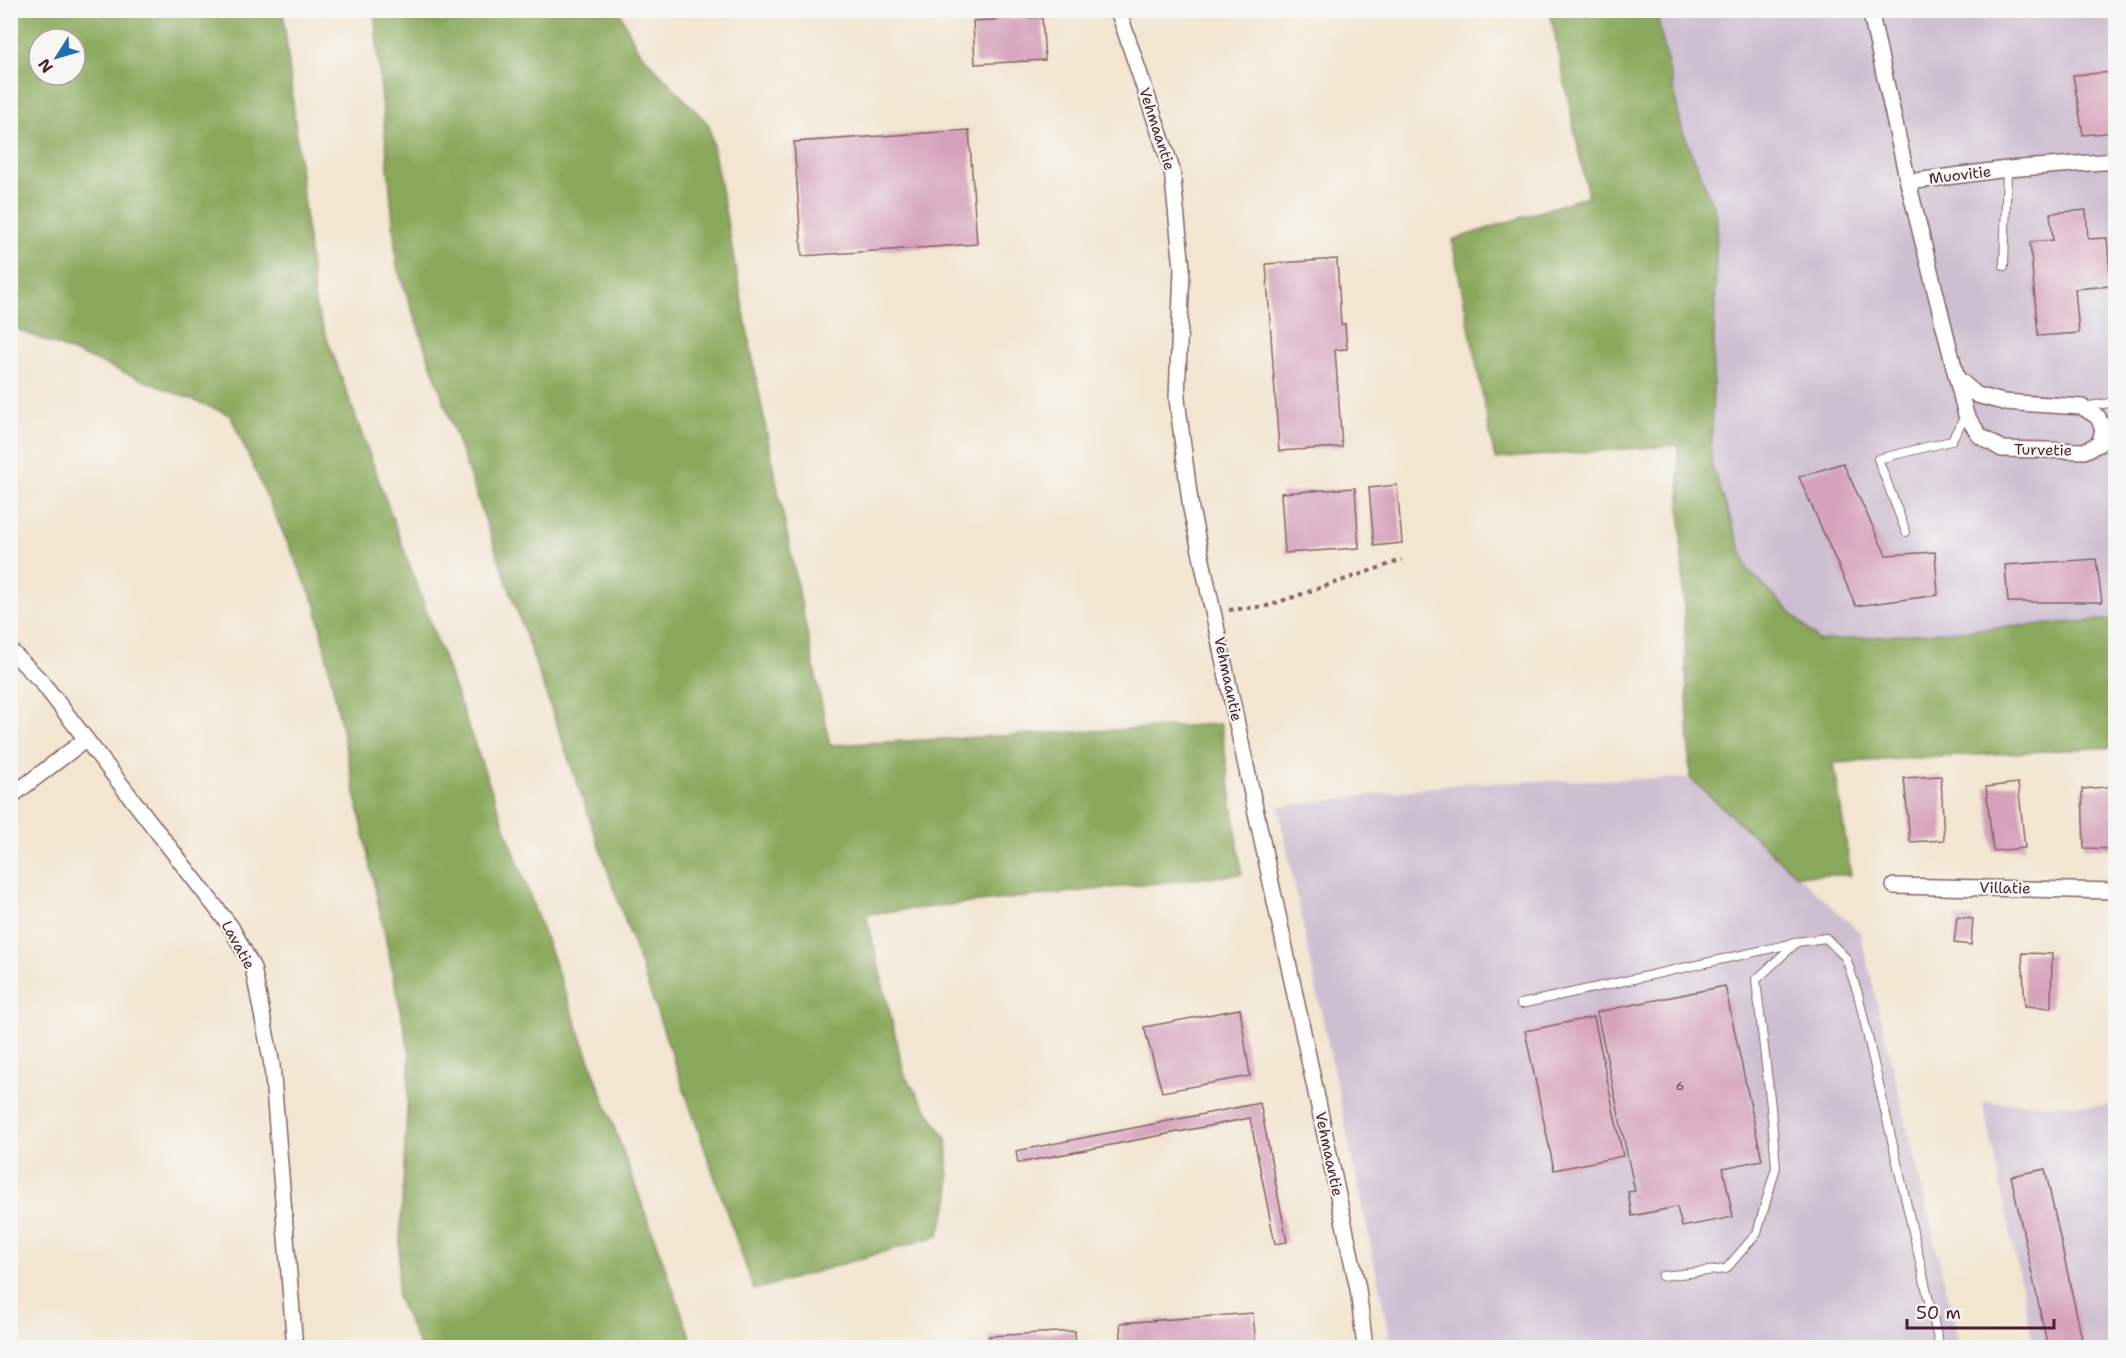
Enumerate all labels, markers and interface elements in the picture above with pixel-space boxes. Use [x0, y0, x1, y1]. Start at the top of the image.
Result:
north arrow [27, 27, 87, 87]
text: N [33, 54, 58, 77]
street label: Vehmaantie [1134, 85, 1180, 173]
street label: Muovitie [1928, 161, 1992, 189]
street label: Turvetie [2014, 439, 2072, 461]
street label: Vehmaantie [1209, 635, 1247, 723]
street label: Villatie [1979, 878, 2031, 898]
street label: Lavatie [217, 917, 259, 973]
house number: 6 [1676, 1078, 1684, 1094]
street label: Vehmaantie [1310, 1110, 1348, 1198]
scale bar [1907, 1292, 2054, 1330]
text: 50 m [1916, 1301, 1961, 1325]

